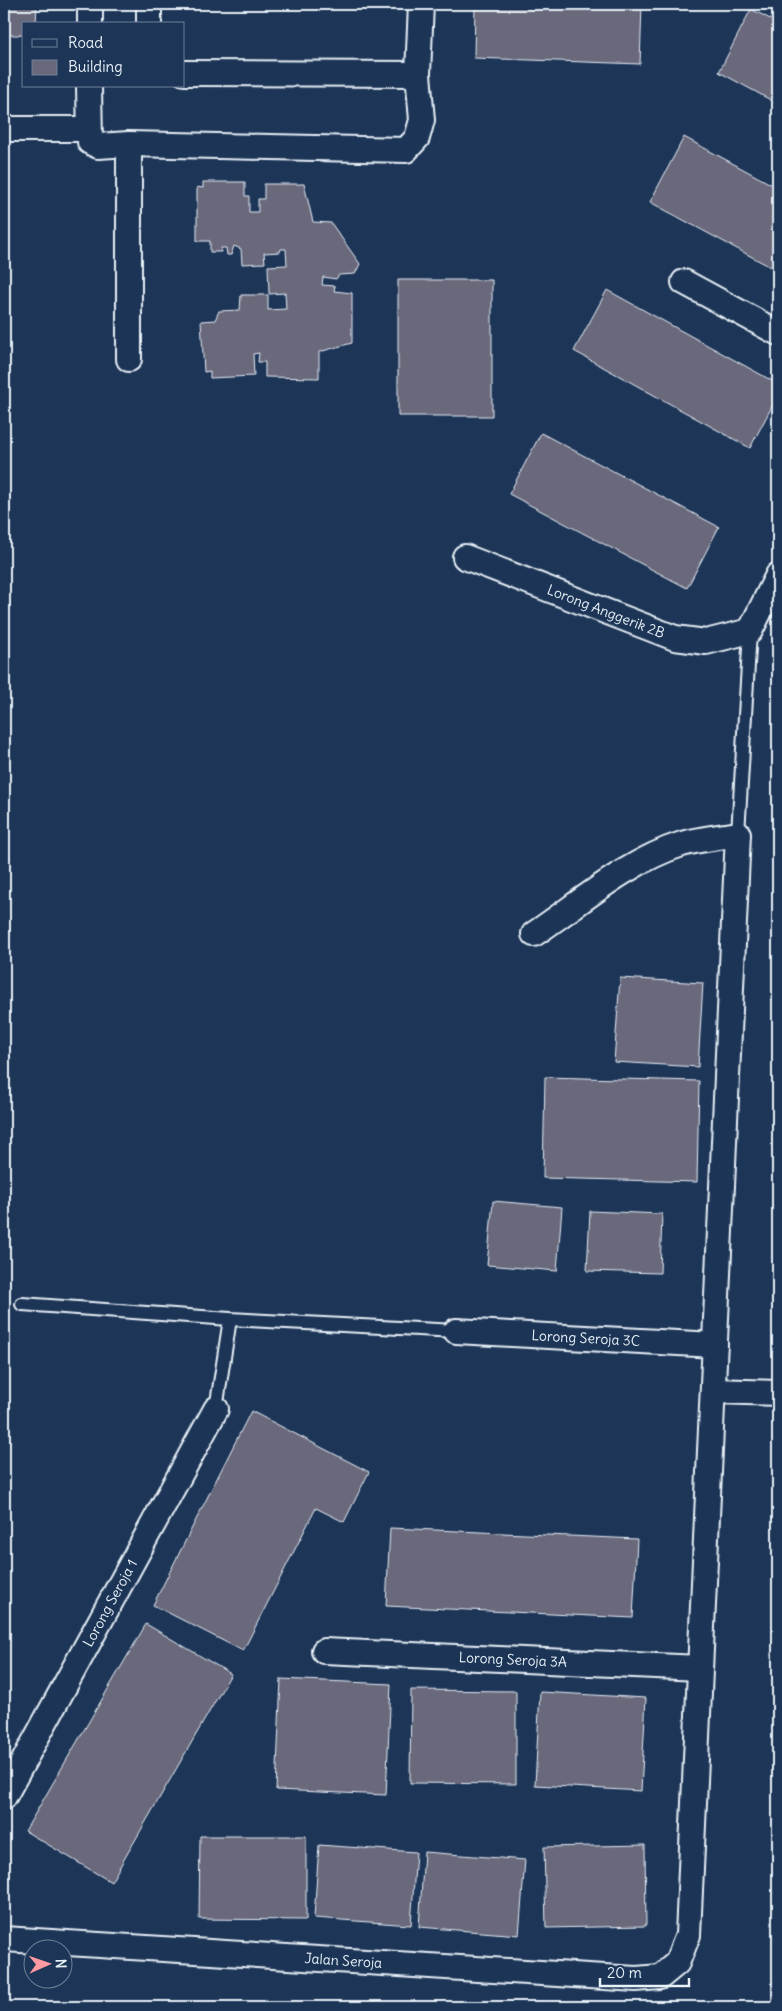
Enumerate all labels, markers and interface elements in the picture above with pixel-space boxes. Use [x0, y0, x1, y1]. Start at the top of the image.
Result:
legend [22, 22, 185, 88]
text: Road [68, 33, 103, 52]
text: Building [68, 57, 123, 76]
street label: Lorong Anggerik 2B [545, 581, 667, 642]
street label: Lorong Seroja 3C [531, 1326, 640, 1350]
street label: Lorong Seroja 1 [79, 1556, 141, 1650]
street label: Lorong Seroja 3A [458, 1648, 567, 1671]
north arrow [22, 1938, 72, 1988]
street label: Jalan Seroja [304, 1949, 383, 1972]
scale bar [600, 1956, 688, 1988]
text: N [52, 1958, 70, 1969]
text: 20 m [607, 1963, 642, 1982]

